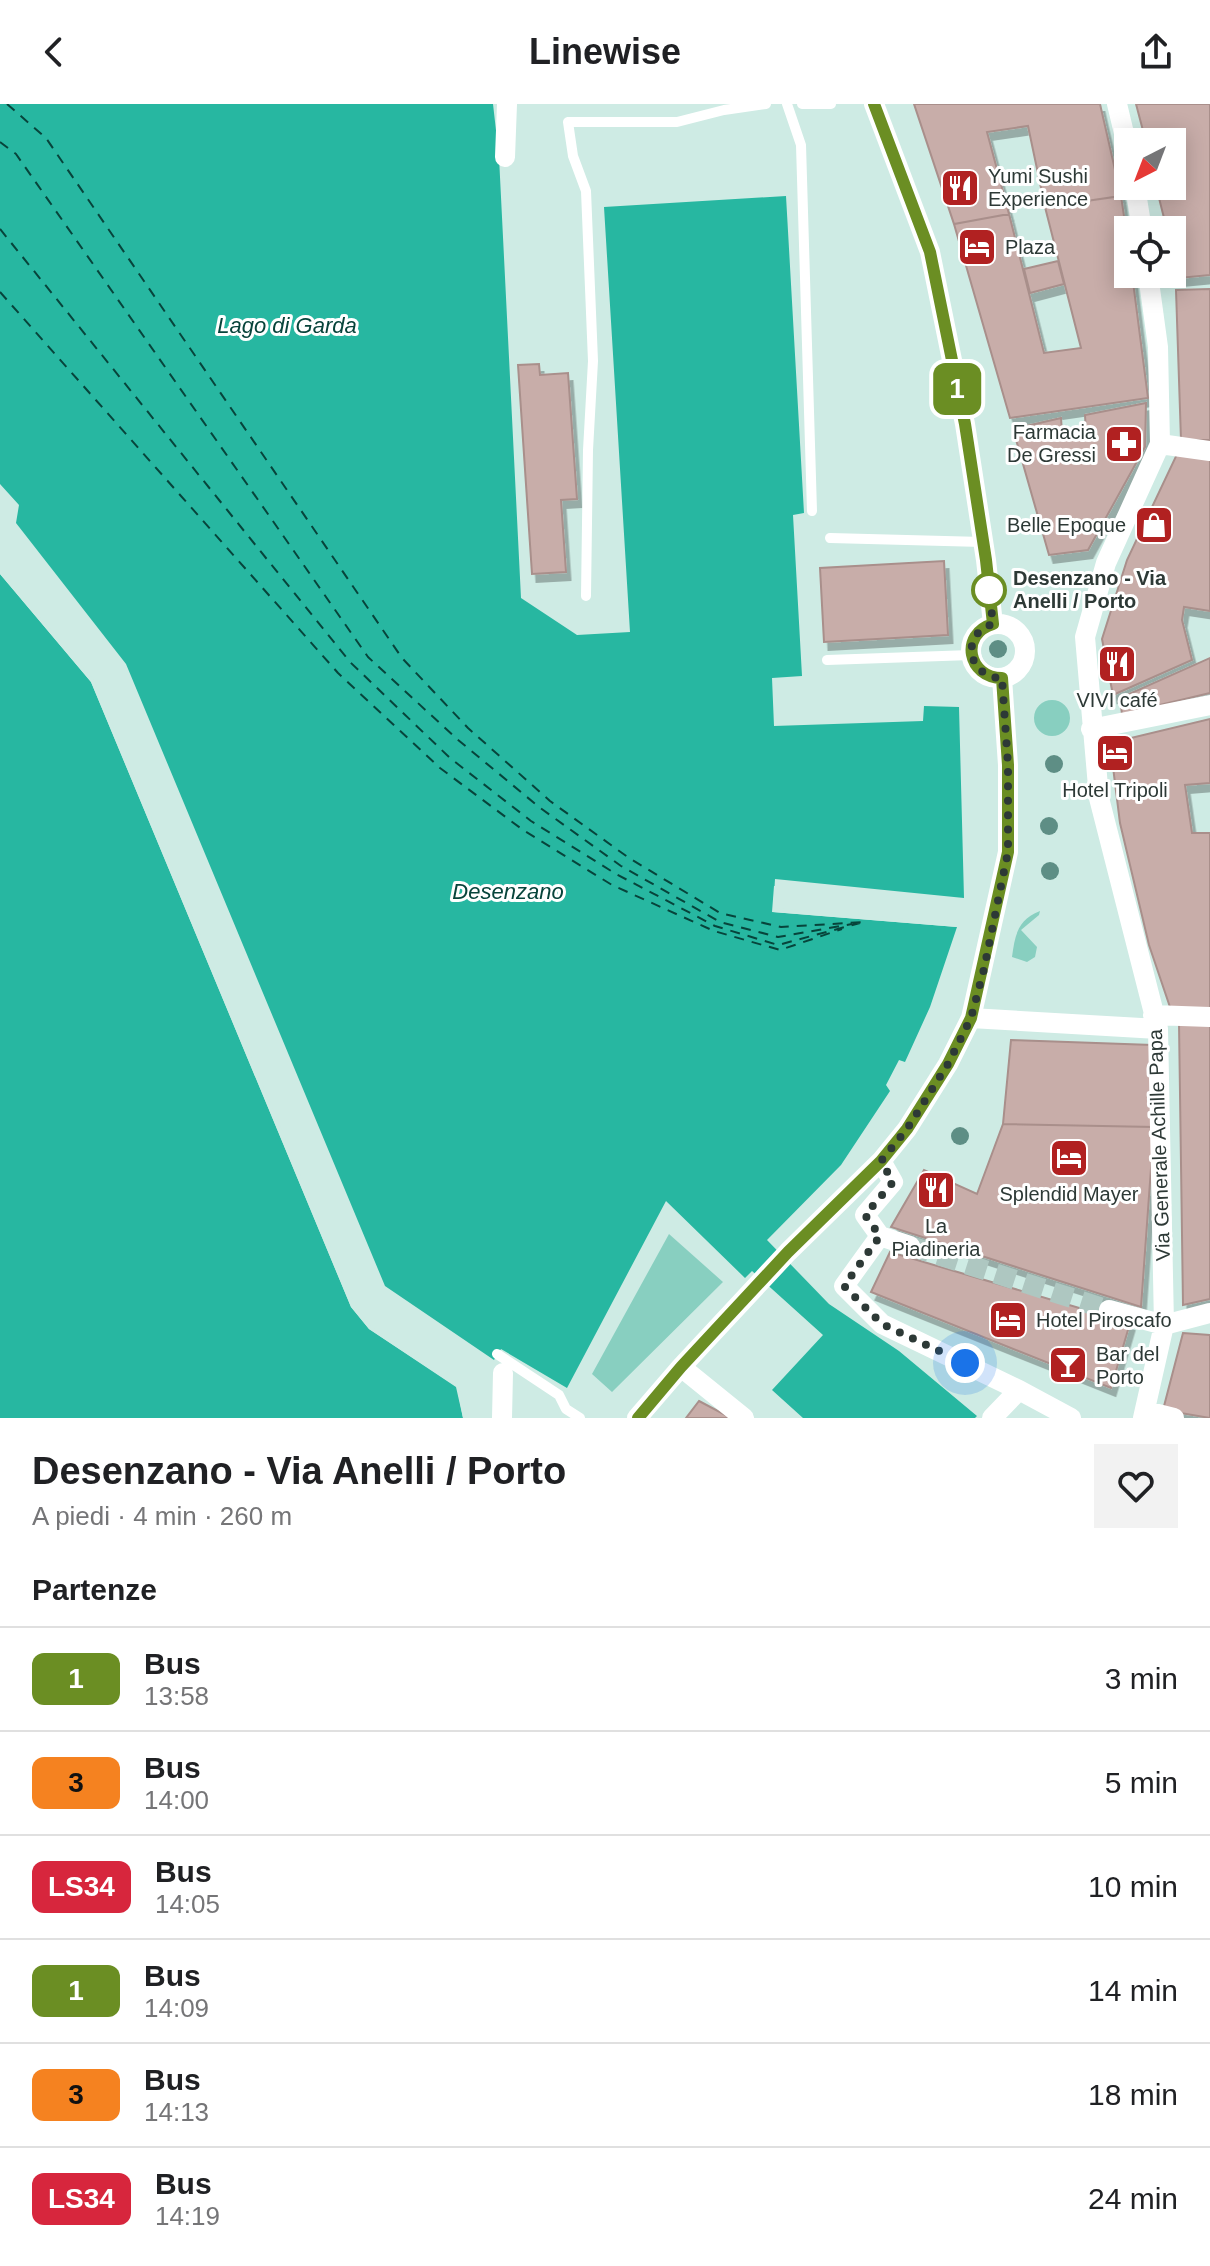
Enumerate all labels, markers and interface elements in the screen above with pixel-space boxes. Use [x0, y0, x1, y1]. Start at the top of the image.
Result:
icon: back [32, 30, 76, 74]
icon: share [1134, 30, 1178, 74]
text: Linewise [529, 31, 681, 72]
north arrow [1114, 128, 1186, 200]
map controls [1114, 128, 1186, 288]
place label: Yumi Sushi Experience [988, 165, 1088, 210]
restaurant icon: Yumi Sushi Experience [939, 167, 981, 209]
button: locate [1114, 216, 1186, 288]
hotel icon: Plaza [956, 226, 998, 268]
place label: Plaza [1005, 236, 1056, 258]
water label: Lago di Garda [217, 313, 357, 338]
line badge: 1 [931, 363, 983, 415]
text: 1 [949, 373, 965, 404]
place label: Farmacia De Gressi [1007, 421, 1097, 466]
pharmacy icon: Farmacia De Gressi [1103, 423, 1145, 465]
shop icon: Belle Epoque [1133, 504, 1175, 546]
place label: Belle Epoque [1007, 514, 1126, 536]
place label: Desenzano - Via Anelli / Porto [1013, 567, 1167, 612]
marker: Desenzano - Via Anelli / Porto [972, 573, 1006, 607]
restaurant icon: VIVI café [1096, 643, 1138, 685]
place label: VIVI café [1076, 689, 1158, 711]
hotel icon: Hotel Tripoli [1094, 732, 1136, 774]
place label: Hotel Tripoli [1062, 779, 1168, 801]
water label: Desenzano [452, 879, 564, 904]
street label: Via Generale Achille Papa [1144, 1028, 1174, 1261]
hotel icon: Splendid Mayer [1048, 1137, 1090, 1179]
restaurant icon: La Piadineria [915, 1169, 957, 1211]
place label: Splendid Mayer [1000, 1183, 1139, 1205]
place label: La Piadineria [892, 1215, 981, 1260]
hotel icon: Hotel Piroscafo [987, 1299, 1029, 1341]
place label: Hotel Piroscafo [1036, 1309, 1172, 1331]
your location [945, 1343, 985, 1383]
place label: Bar del Porto [1096, 1343, 1159, 1388]
bar icon: Bar del Porto [1047, 1344, 1089, 1386]
button: heart [1094, 1444, 1178, 1528]
text: Desenzano - Via Anelli / Porto [32, 1450, 566, 1492]
text: A piedi · 4 min · 260 m [32, 1501, 292, 1531]
text: Partenze [32, 1573, 157, 1606]
text: Bus [144, 1647, 201, 1680]
text: 3 min [1105, 1662, 1178, 1695]
text: 1 [68, 1663, 84, 1694]
text: 13:58 [144, 1681, 209, 1711]
text: Bus [144, 1751, 201, 1784]
text: 5 min [1105, 1766, 1178, 1799]
text: 3 [68, 1767, 84, 1798]
text: 14:00 [144, 1785, 209, 1815]
text: Bus [155, 1855, 212, 1888]
text: 10 min [1088, 1870, 1178, 1903]
text: LS34 [48, 1871, 115, 1902]
text: 14:05 [155, 1889, 220, 1919]
text: Bus [144, 1959, 201, 1992]
text: 14 min [1088, 1974, 1178, 2007]
text: 1 [68, 1975, 84, 2006]
text: 14:09 [144, 1993, 209, 2023]
text: Bus [144, 2063, 201, 2096]
text: 18 min [1088, 2078, 1178, 2111]
text: 3 [68, 2079, 84, 2110]
text: 14:13 [144, 2097, 209, 2127]
text: Bus [155, 2167, 212, 2200]
text: 24 min [1088, 2182, 1178, 2215]
text: LS34 [48, 2183, 115, 2214]
text: 14:19 [155, 2201, 220, 2231]

